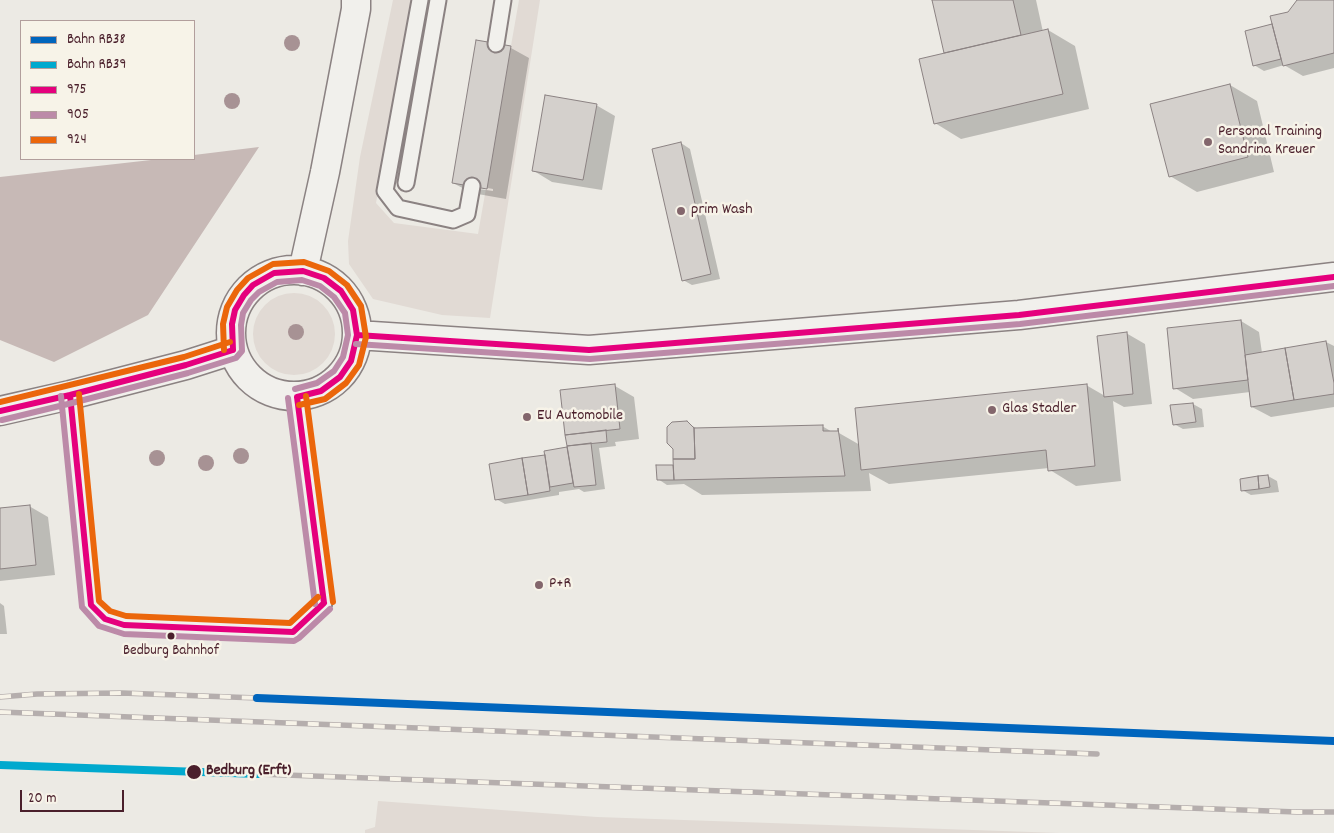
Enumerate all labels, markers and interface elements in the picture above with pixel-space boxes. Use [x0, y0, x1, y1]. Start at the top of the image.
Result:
legend [20, 20, 195, 160]
text: Bahn RB38 [67, 29, 125, 51]
text: Bahn RB39 [67, 54, 126, 76]
text: 975 [67, 79, 87, 101]
text: 905 [67, 104, 89, 126]
place label: Personal Training Sandrina Kreuer [1218, 123, 1322, 161]
text: 924 [67, 129, 87, 151]
marker: Personal Training Sandrina Kreuer [1202, 136, 1214, 148]
place label: prim Wash [691, 201, 753, 221]
marker: prim Wash [675, 205, 687, 217]
place label: Glas Stadler [1002, 400, 1077, 420]
marker: Glas Stadler [986, 404, 998, 416]
place label: EU Automobile [537, 407, 623, 427]
marker: EU Automobile [521, 411, 533, 423]
place label: P+R [549, 575, 571, 595]
marker: P+R [533, 579, 545, 591]
marker: Bedburg Bahnhof [166, 631, 176, 641]
place label: Bedburg Bahnhof [123, 643, 219, 661]
place label: Bedburg (Erft) [206, 762, 291, 782]
marker: Bedburg (Erft) [185, 763, 203, 781]
scale bar [22, 780, 126, 812]
text: 20 m [28, 788, 56, 810]

